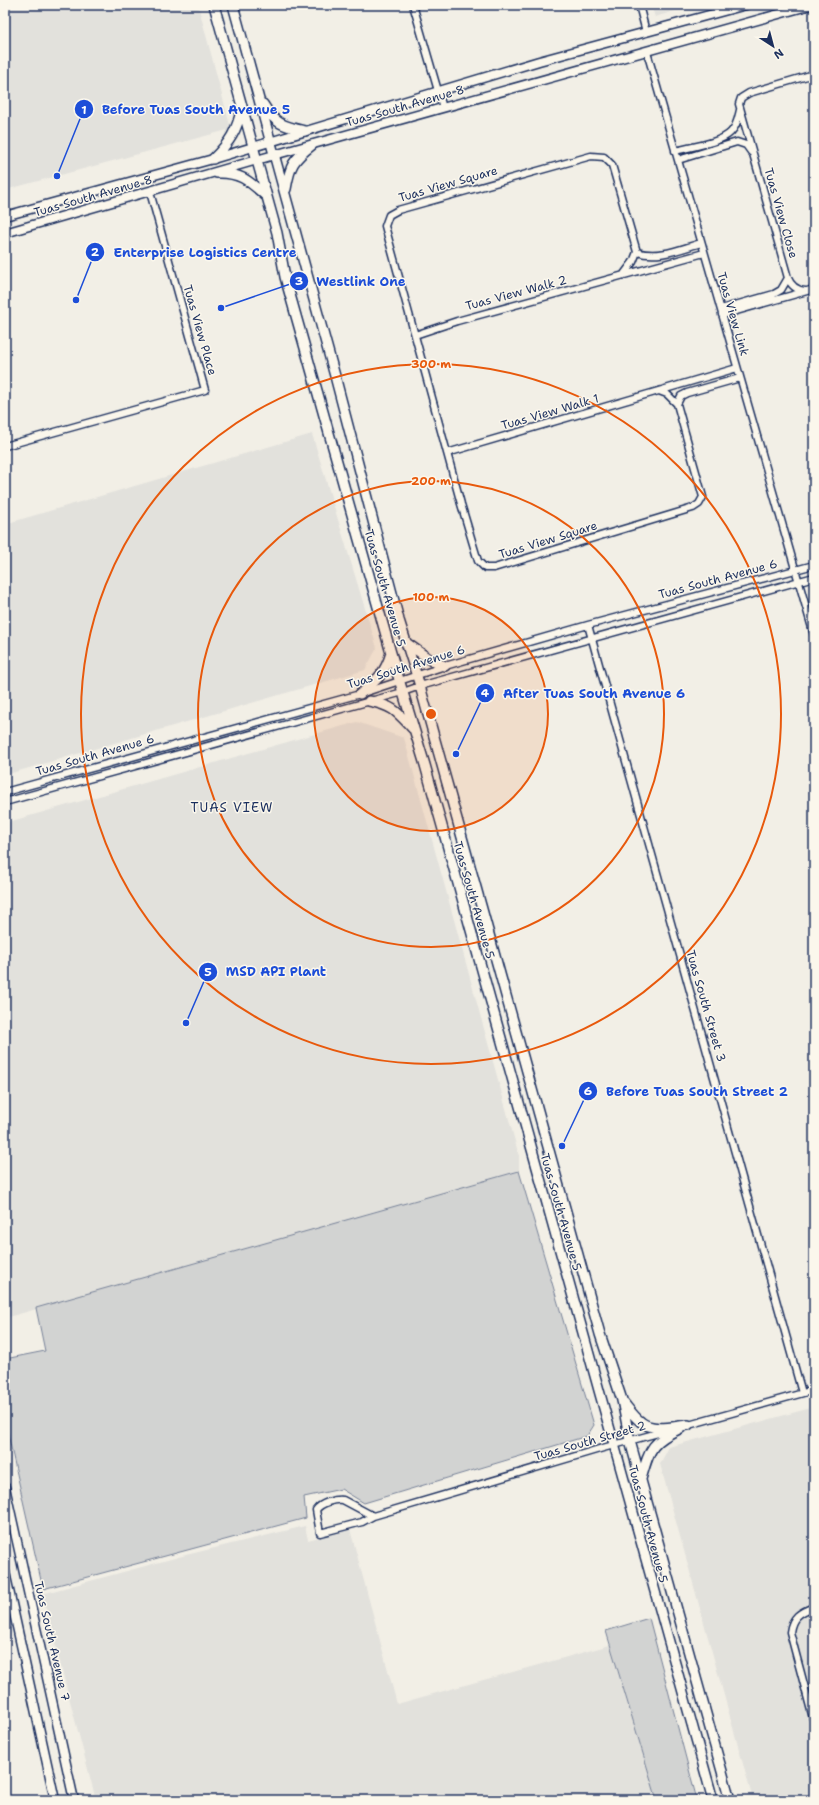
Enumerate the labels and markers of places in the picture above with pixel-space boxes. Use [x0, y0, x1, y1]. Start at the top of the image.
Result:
callout: Before Tuas South Avenue 5 [74, 97, 298, 122]
callout: Enterprise Logistics Centre [85, 239, 304, 264]
callout: Westlink One [289, 269, 414, 294]
callout: After Tuas South Avenue 6 [475, 681, 693, 706]
centre of rings [424, 707, 438, 721]
callout: MSD API Plant [198, 959, 335, 984]
callout: Before Tuas South Street 2 [578, 1079, 796, 1104]

